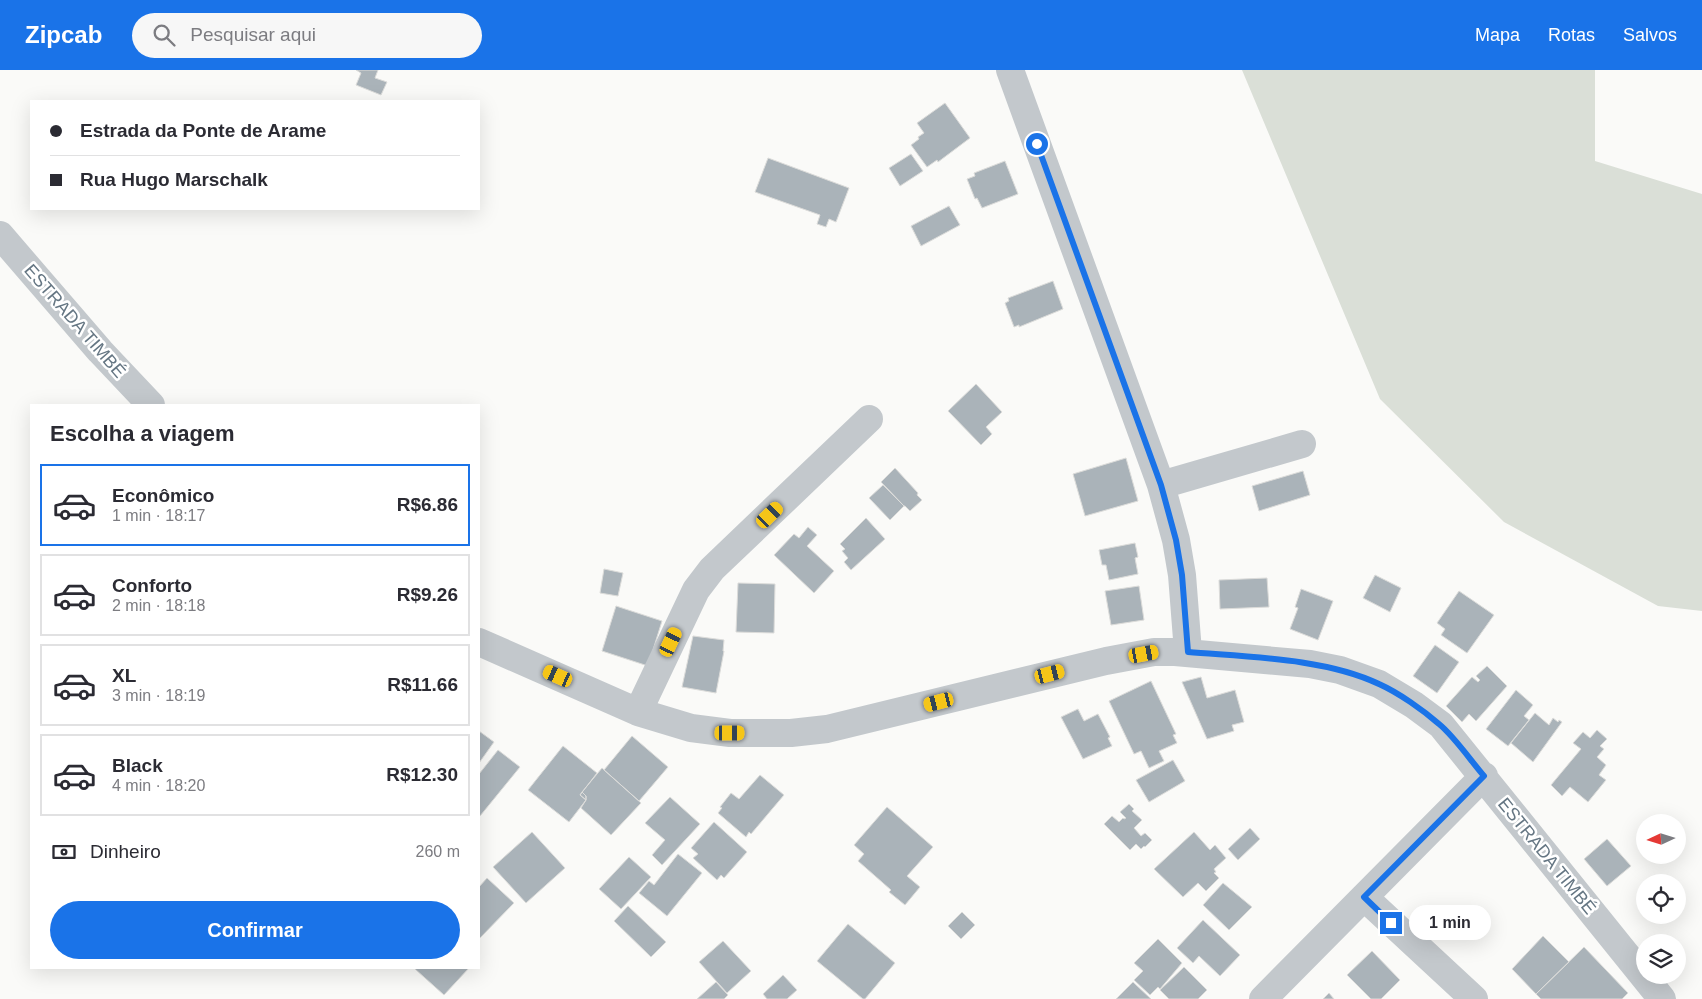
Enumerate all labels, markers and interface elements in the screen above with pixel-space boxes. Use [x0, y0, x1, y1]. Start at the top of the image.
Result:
search box [132, 13, 482, 58]
text: Zipcab [25, 21, 102, 48]
icon: search [150, 21, 178, 49]
text: Pesquisar aqui [190, 24, 316, 45]
text: Mapa [1475, 25, 1520, 45]
text: Rotas [1548, 25, 1595, 45]
text: Salvos [1623, 25, 1677, 45]
text: Estrada da Ponte de Arame [80, 120, 326, 141]
route start [1026, 133, 1048, 155]
text: Rua Hugo Marschalk [80, 169, 268, 190]
street label: ESTRADA TIMBÉ [20, 260, 130, 382]
text: Escolha a viagem [50, 421, 235, 446]
icon: car [52, 483, 97, 528]
text: Econômico [112, 485, 214, 506]
text: R$6.86 [397, 494, 458, 515]
car [753, 499, 786, 531]
text: 1 min · 18:17 [112, 507, 205, 524]
icon: car [52, 573, 97, 618]
text: Conforto [112, 575, 192, 596]
text: R$9.26 [397, 584, 458, 605]
text: 2 min · 18:18 [112, 597, 205, 614]
car [657, 625, 684, 659]
car [1127, 644, 1160, 664]
icon: car [52, 663, 97, 708]
car [541, 663, 574, 689]
car [1033, 663, 1066, 685]
text: XL [112, 665, 136, 686]
text: R$11.66 [387, 674, 458, 695]
text: 3 min · 18:19 [112, 687, 205, 704]
car [922, 691, 955, 713]
car [715, 726, 745, 741]
icon: car [52, 753, 97, 798]
text: Black [112, 755, 163, 776]
text: R$12.30 [386, 764, 458, 785]
text: 4 min · 18:20 [112, 777, 205, 794]
street label: ESTRADA TIMBÉ [1494, 794, 1600, 918]
north arrow [1636, 814, 1686, 864]
map controls [1636, 814, 1686, 984]
icon: cash [50, 838, 78, 866]
text: Dinheiro [90, 841, 161, 862]
text: 260 m [416, 843, 460, 860]
button: locate [1636, 874, 1686, 924]
button: Confirmar [50, 901, 460, 959]
callout: 1 min [1408, 906, 1491, 940]
route end [1380, 912, 1402, 934]
text: 1 min [1429, 914, 1471, 931]
button: layers [1636, 934, 1686, 984]

